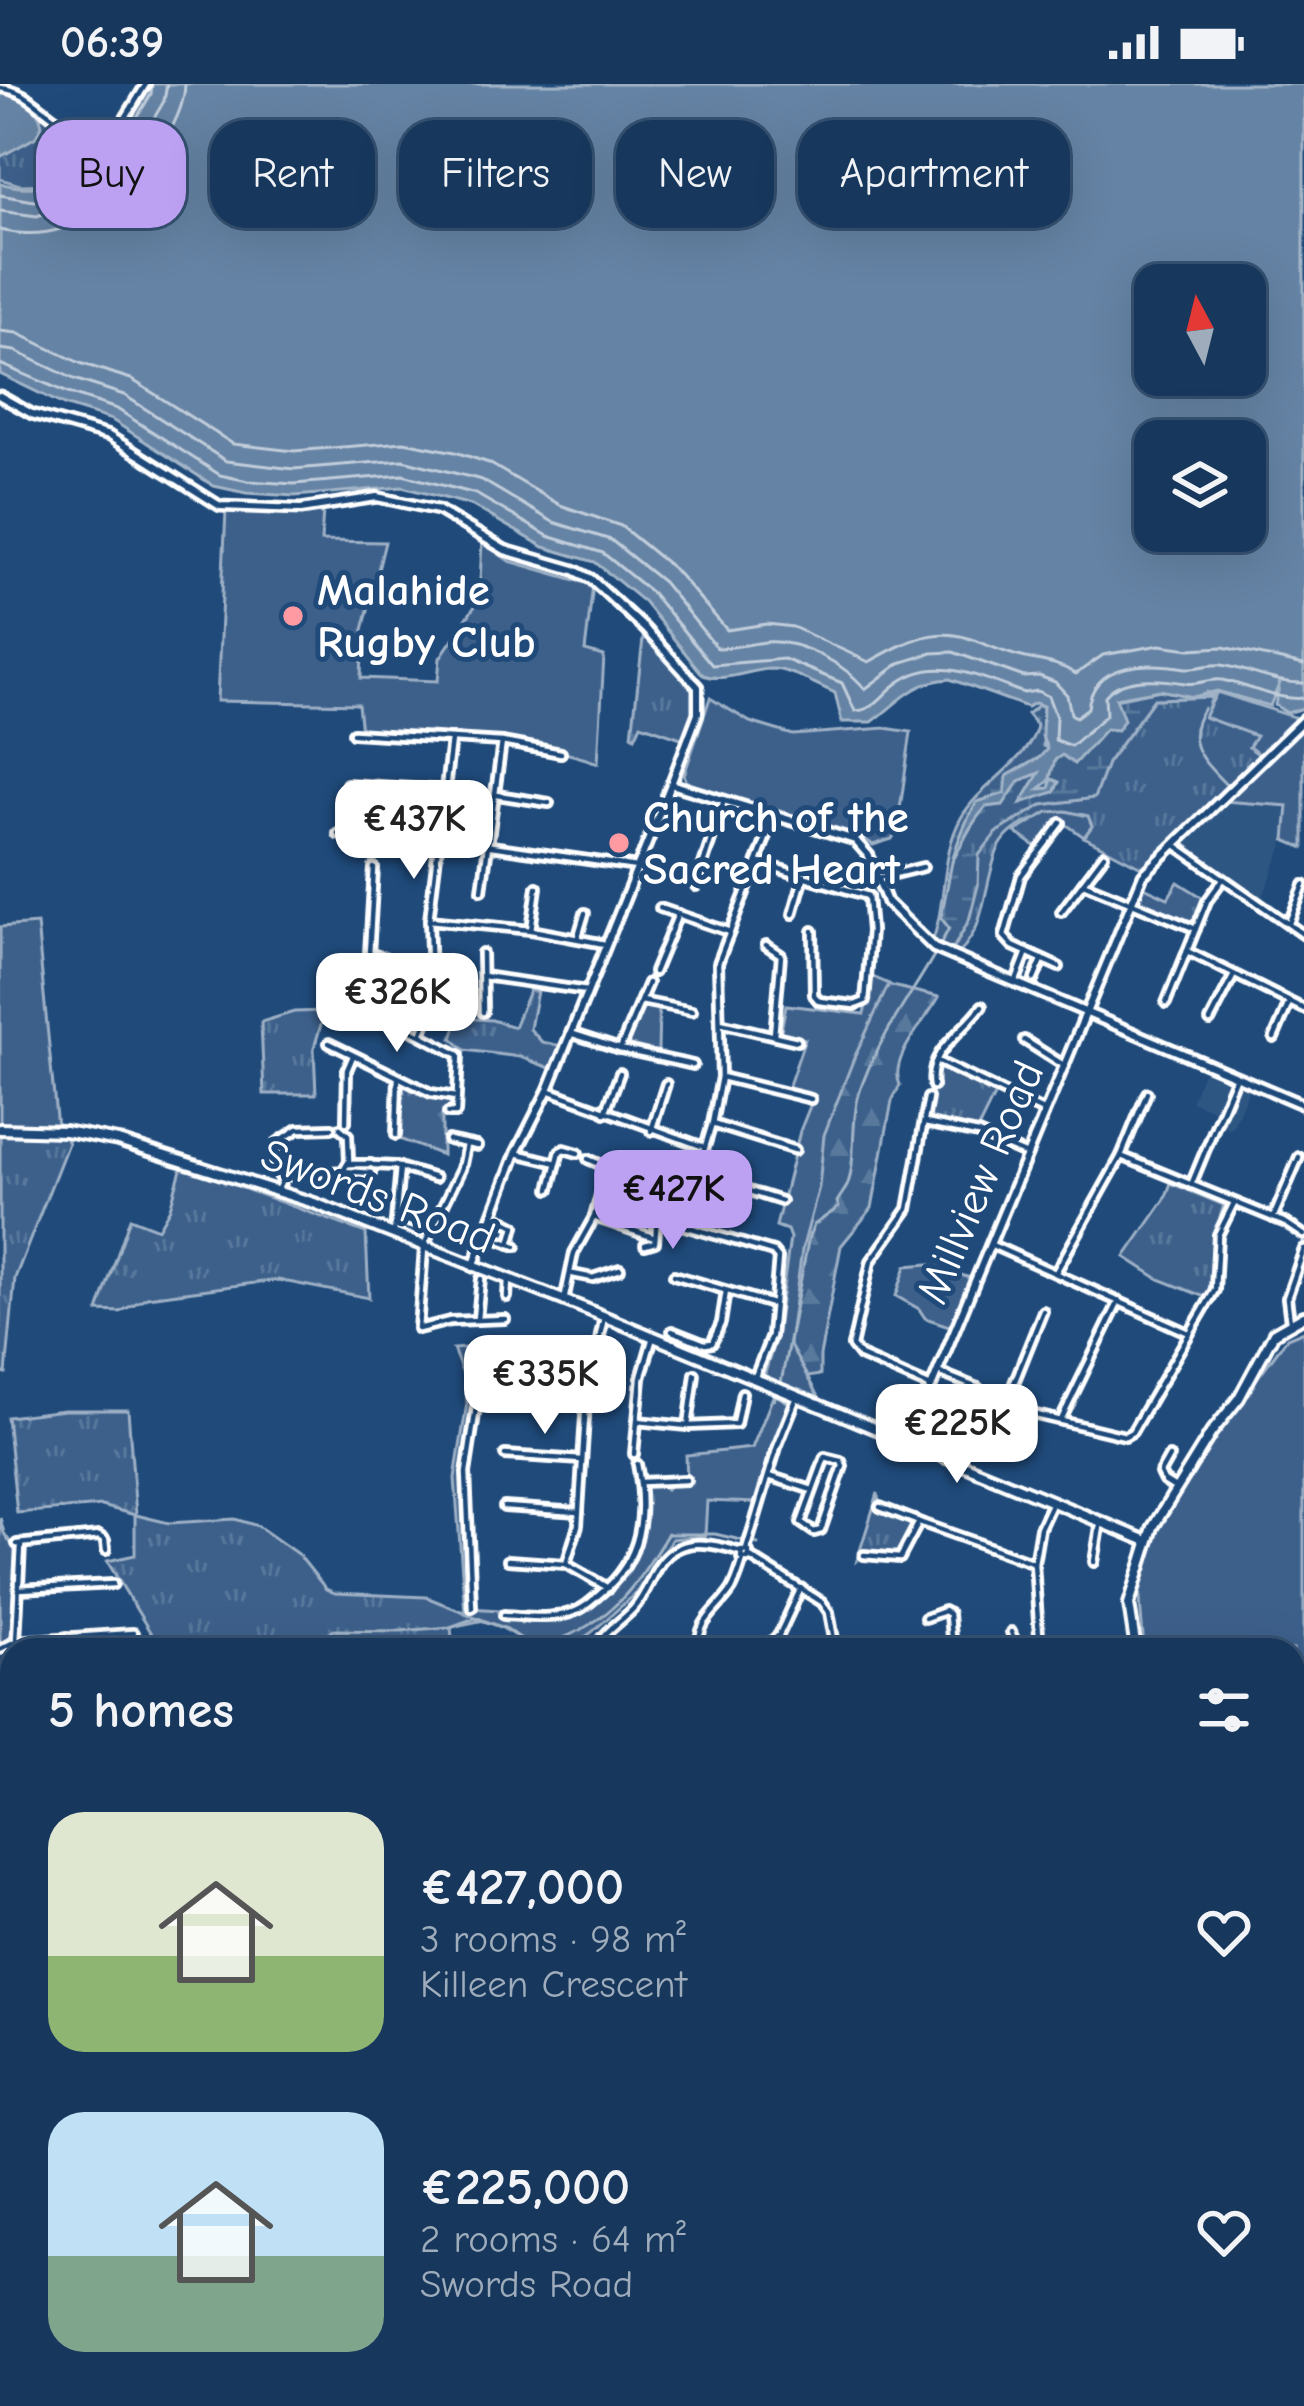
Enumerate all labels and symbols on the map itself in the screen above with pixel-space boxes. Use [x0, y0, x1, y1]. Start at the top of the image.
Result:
north arrow [1134, 264, 1266, 396]
place label: Malahide Rugby Club [317, 564, 536, 668]
marker: Malahide Rugby Club [280, 603, 306, 629]
pin: €437K [330, 780, 498, 882]
place label: Church of the Sacred Heart [643, 791, 909, 895]
marker: Church of the Sacred Heart [606, 830, 632, 856]
pin: €326K [313, 953, 481, 1055]
street label: Millview Road [906, 1053, 1054, 1311]
street label: Swords Road [254, 1128, 502, 1264]
pin: €427K [589, 1150, 757, 1252]
pin: €335K [461, 1335, 629, 1437]
pin: €225K [873, 1384, 1041, 1486]

